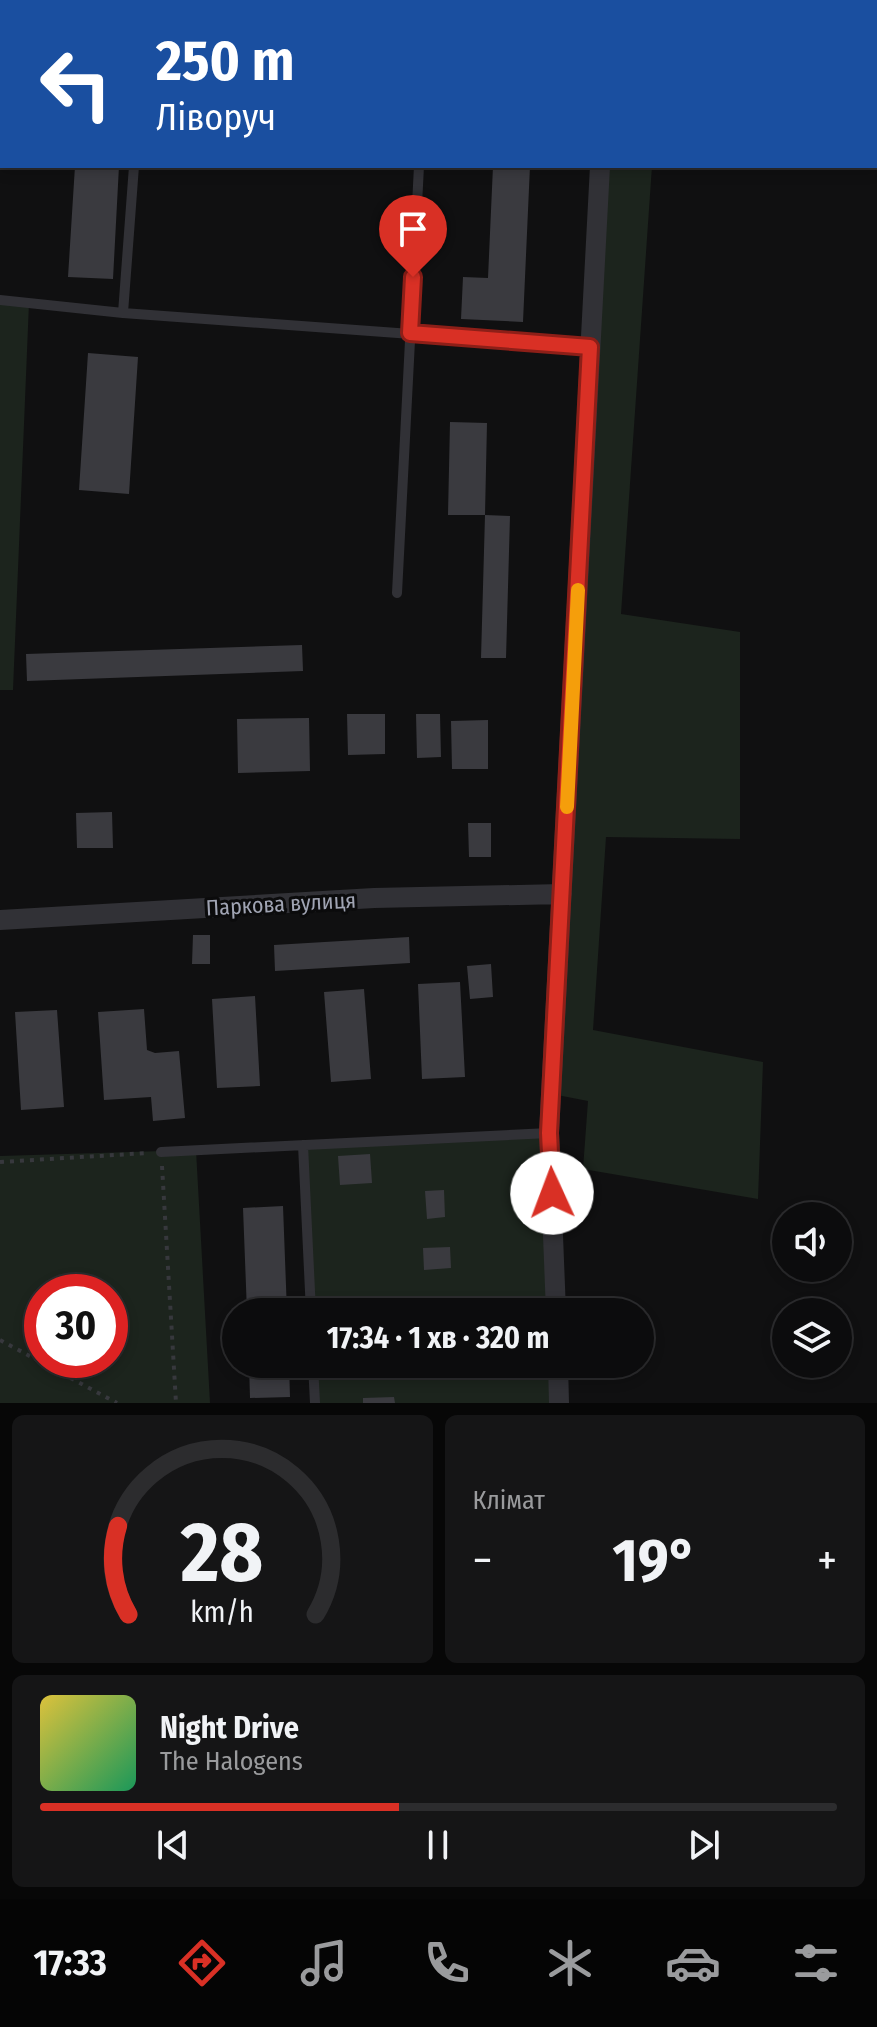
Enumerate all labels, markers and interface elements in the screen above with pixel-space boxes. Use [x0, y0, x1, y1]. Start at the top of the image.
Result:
text: 250 m [156, 28, 294, 95]
icon: left [24, 32, 128, 136]
text: Ліворуч [156, 96, 276, 140]
pin [379, 195, 447, 277]
icon: arrive [391, 207, 435, 251]
street label: Паркова вулиця [205, 887, 357, 921]
position arrow [510, 1151, 594, 1235]
map controls [772, 1202, 852, 1378]
button: sound [772, 1202, 852, 1282]
speed limit sign: 30 [24, 1274, 128, 1378]
button: layers [772, 1298, 852, 1378]
text: 17:34 · 1 хв · 320 m [327, 1320, 549, 1356]
text: Клімат [473, 1485, 545, 1516]
text: 28 [180, 1503, 263, 1603]
text: 19° [612, 1525, 697, 1597]
text: − [473, 1534, 492, 1587]
text: + [817, 1534, 837, 1587]
text: km/h [190, 1595, 254, 1630]
text: Night Drive [160, 1710, 299, 1746]
text: The Halogens [160, 1746, 303, 1777]
icon: previous [151, 1823, 195, 1867]
icon: pause [416, 1823, 460, 1867]
icon: next [682, 1823, 726, 1867]
icon: directions [174, 1935, 230, 1991]
icon: music [296, 1935, 352, 1991]
icon: phone [419, 1935, 475, 1991]
icon: climate [542, 1935, 598, 1991]
icon: car [665, 1935, 721, 1991]
icon: filters [788, 1935, 844, 1991]
text: 17:33 [33, 1941, 107, 1985]

